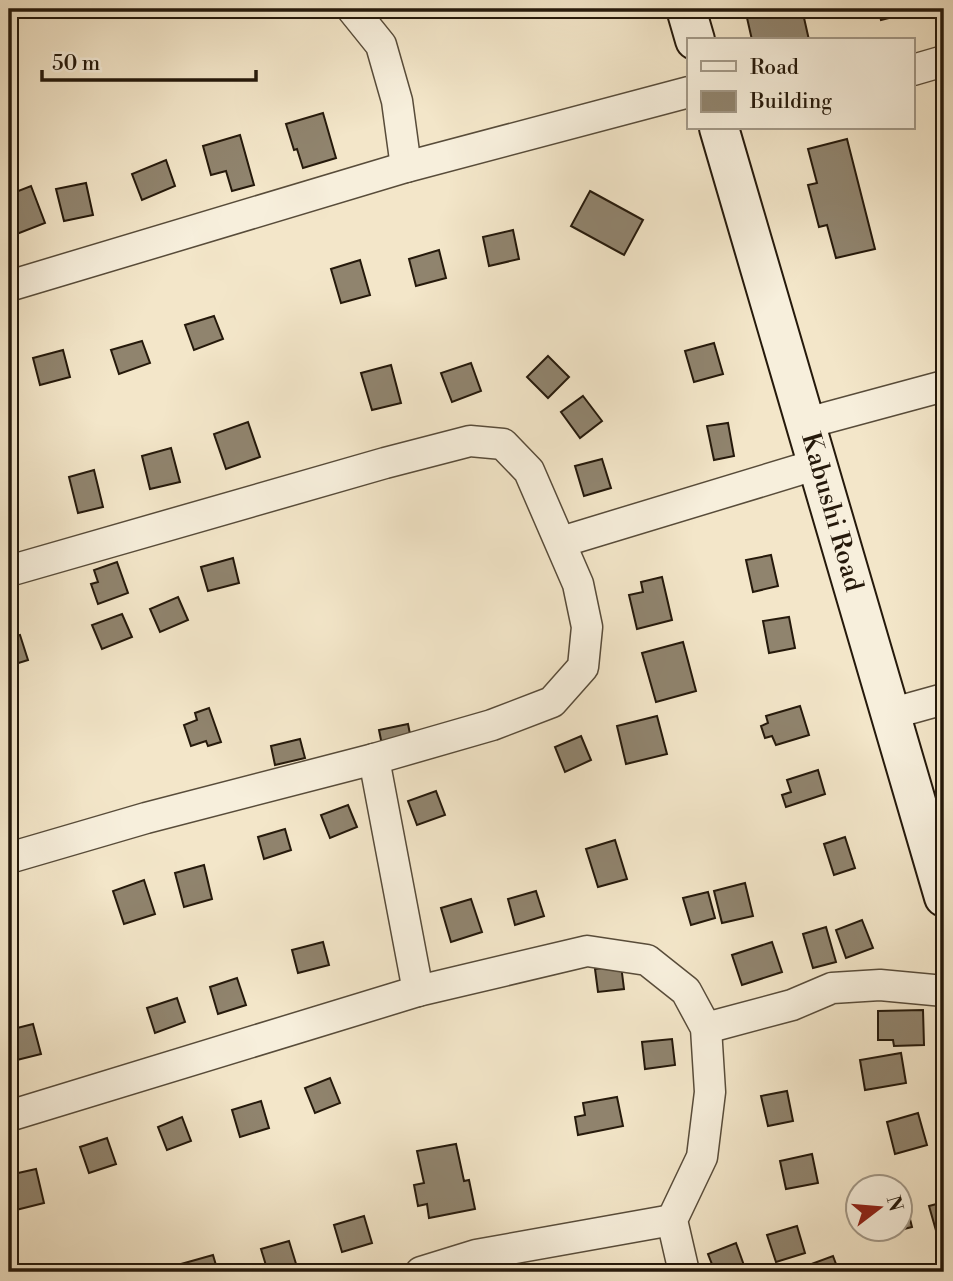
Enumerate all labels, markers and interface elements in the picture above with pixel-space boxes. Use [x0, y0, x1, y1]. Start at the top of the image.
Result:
scale bar [42, 38, 256, 82]
legend [687, 38, 914, 130]
text: 50 m [52, 51, 100, 77]
text: Road [750, 55, 799, 81]
text: Building [749, 89, 832, 115]
street label: Kabushi Road [794, 429, 870, 595]
north arrow [844, 1172, 914, 1242]
text: N [881, 1193, 908, 1214]

